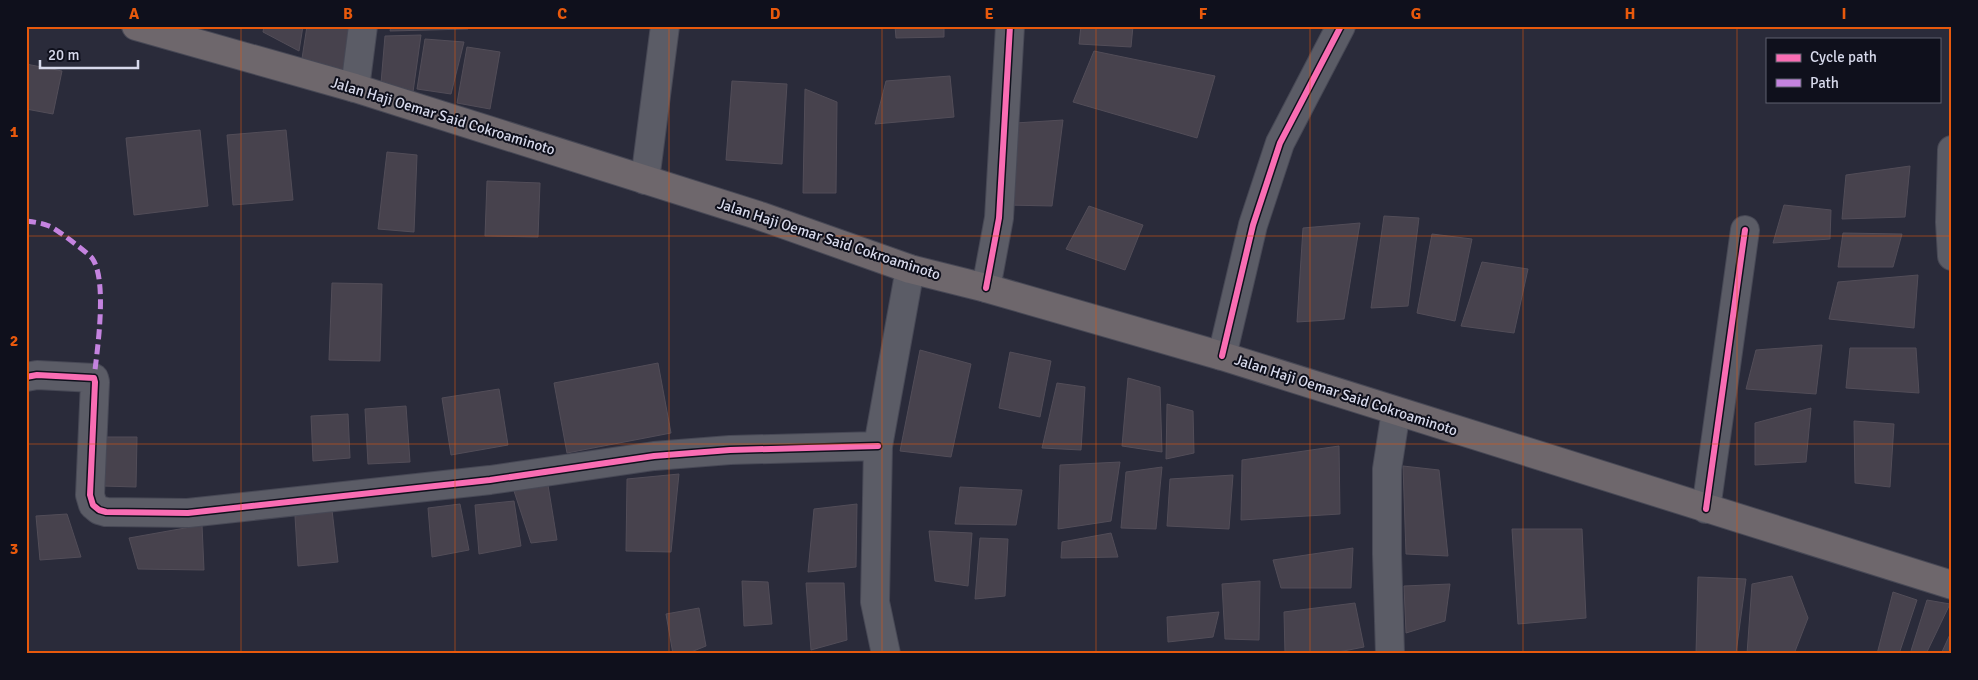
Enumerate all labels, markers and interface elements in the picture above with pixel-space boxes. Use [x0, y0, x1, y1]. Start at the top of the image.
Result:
text: A [129, 4, 140, 24]
text: B [343, 4, 353, 24]
text: C [557, 4, 567, 24]
text: D [770, 4, 781, 24]
text: E [984, 4, 994, 24]
text: F [1199, 4, 1208, 24]
text: G [1411, 4, 1421, 24]
text: H [1625, 4, 1635, 24]
text: I [1841, 4, 1847, 24]
scale bar [40, 38, 138, 70]
legend [1766, 38, 1940, 102]
text: 20 m [48, 46, 79, 64]
text: Cycle path [1810, 48, 1877, 66]
street label: Jalan Haji Oemar Said Cokroaminoto [329, 73, 557, 159]
text: Path [1810, 74, 1839, 92]
text: 1 [10, 122, 19, 142]
street label: Jalan Haji Oemar Said Cokroaminoto [715, 194, 943, 284]
text: 2 [10, 331, 18, 351]
street label: Jalan Haji Oemar Said Cokroaminoto [1232, 350, 1460, 440]
text: 3 [10, 539, 18, 559]

